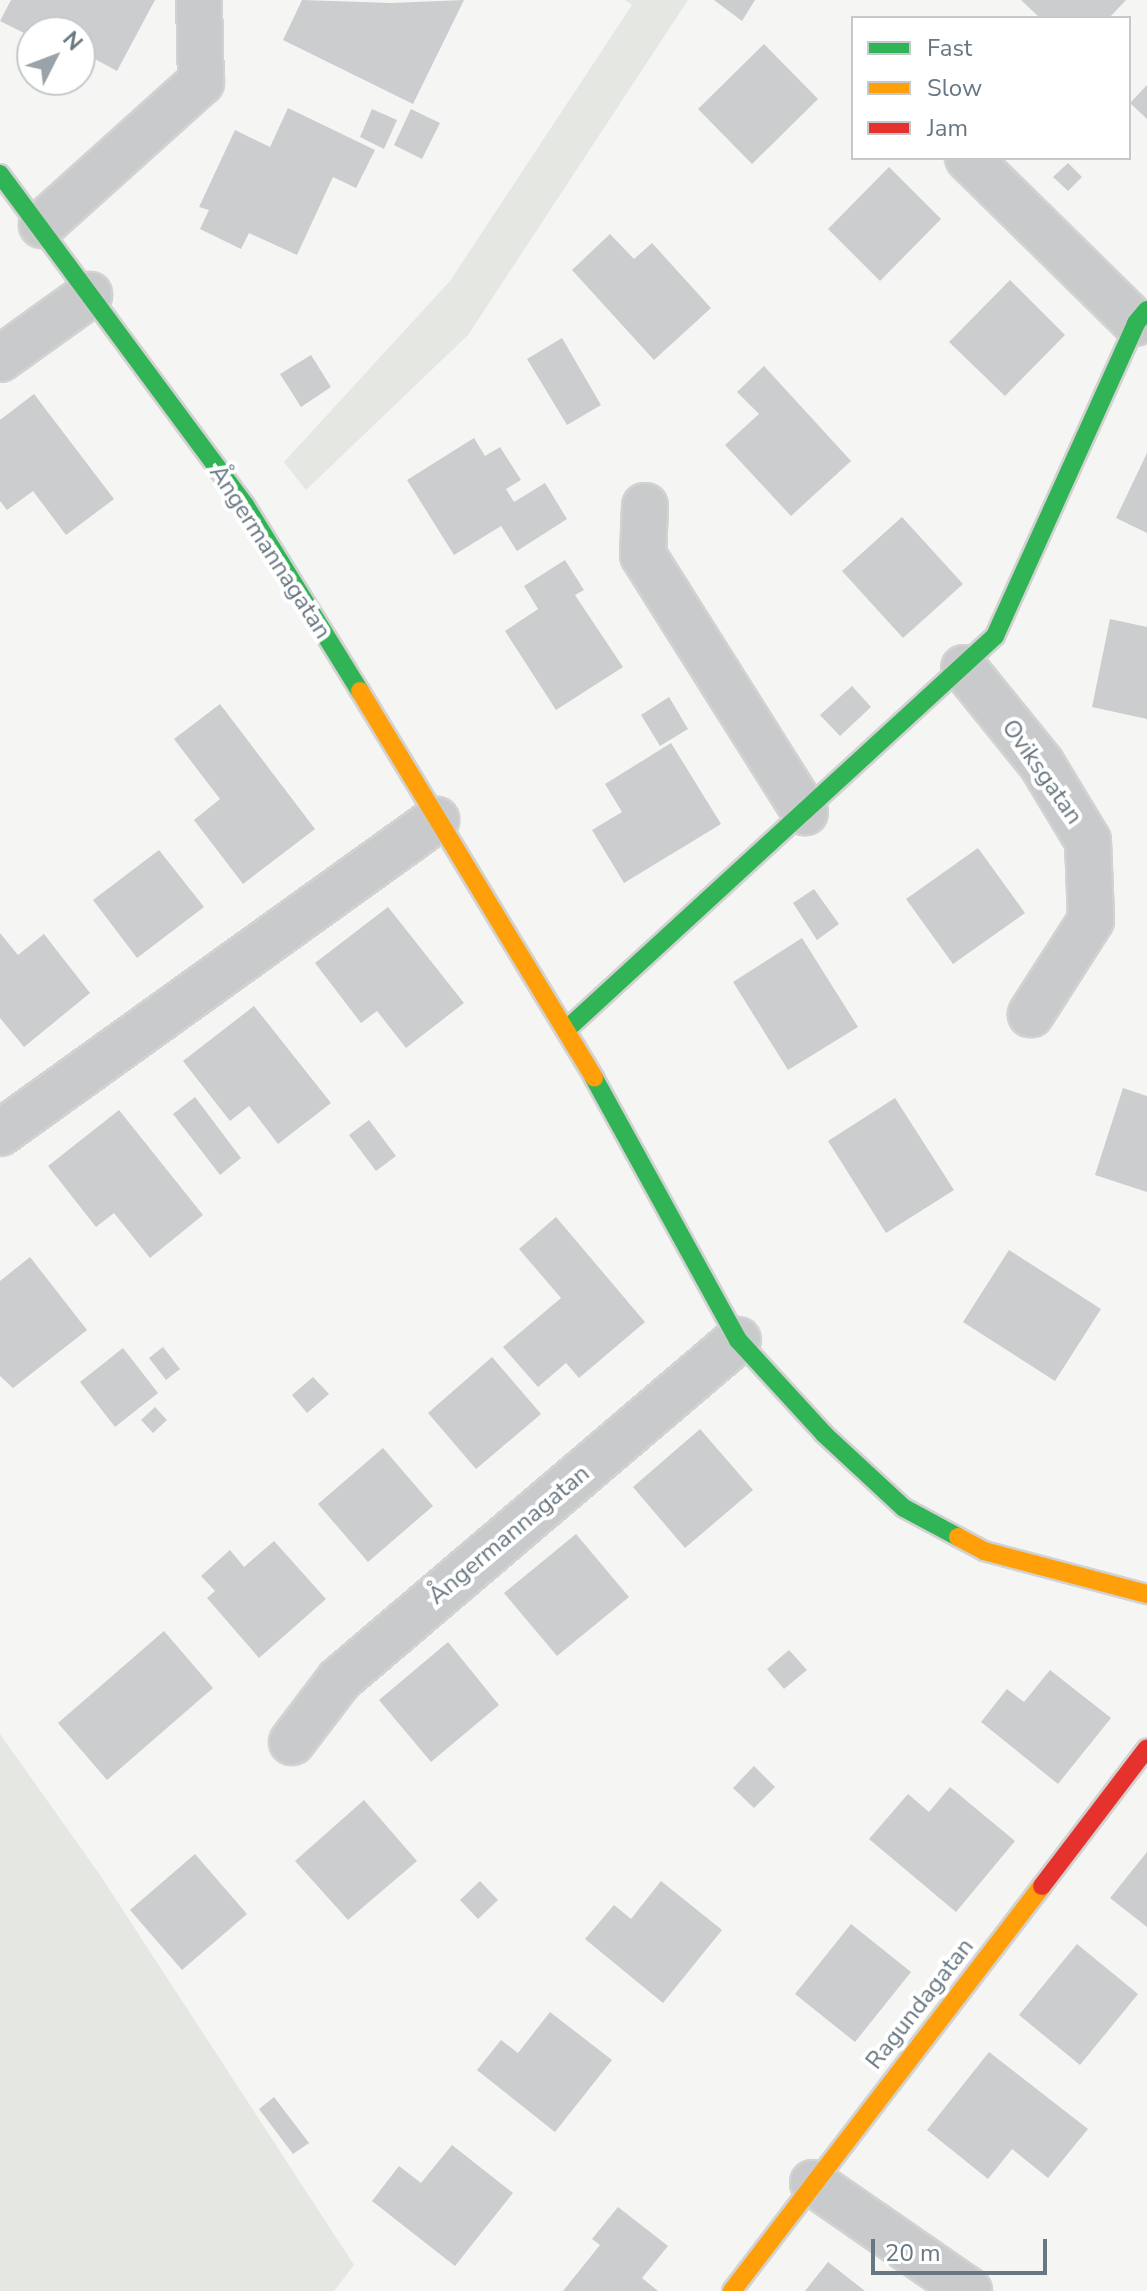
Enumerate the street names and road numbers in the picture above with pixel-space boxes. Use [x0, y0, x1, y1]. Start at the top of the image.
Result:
street label: Ångermannagatan [203, 460, 337, 644]
street label: Oviksgatan [995, 714, 1089, 830]
street label: Ångermannagatan [423, 1459, 595, 1611]
street label: Ragundagatan [860, 1933, 980, 2075]

